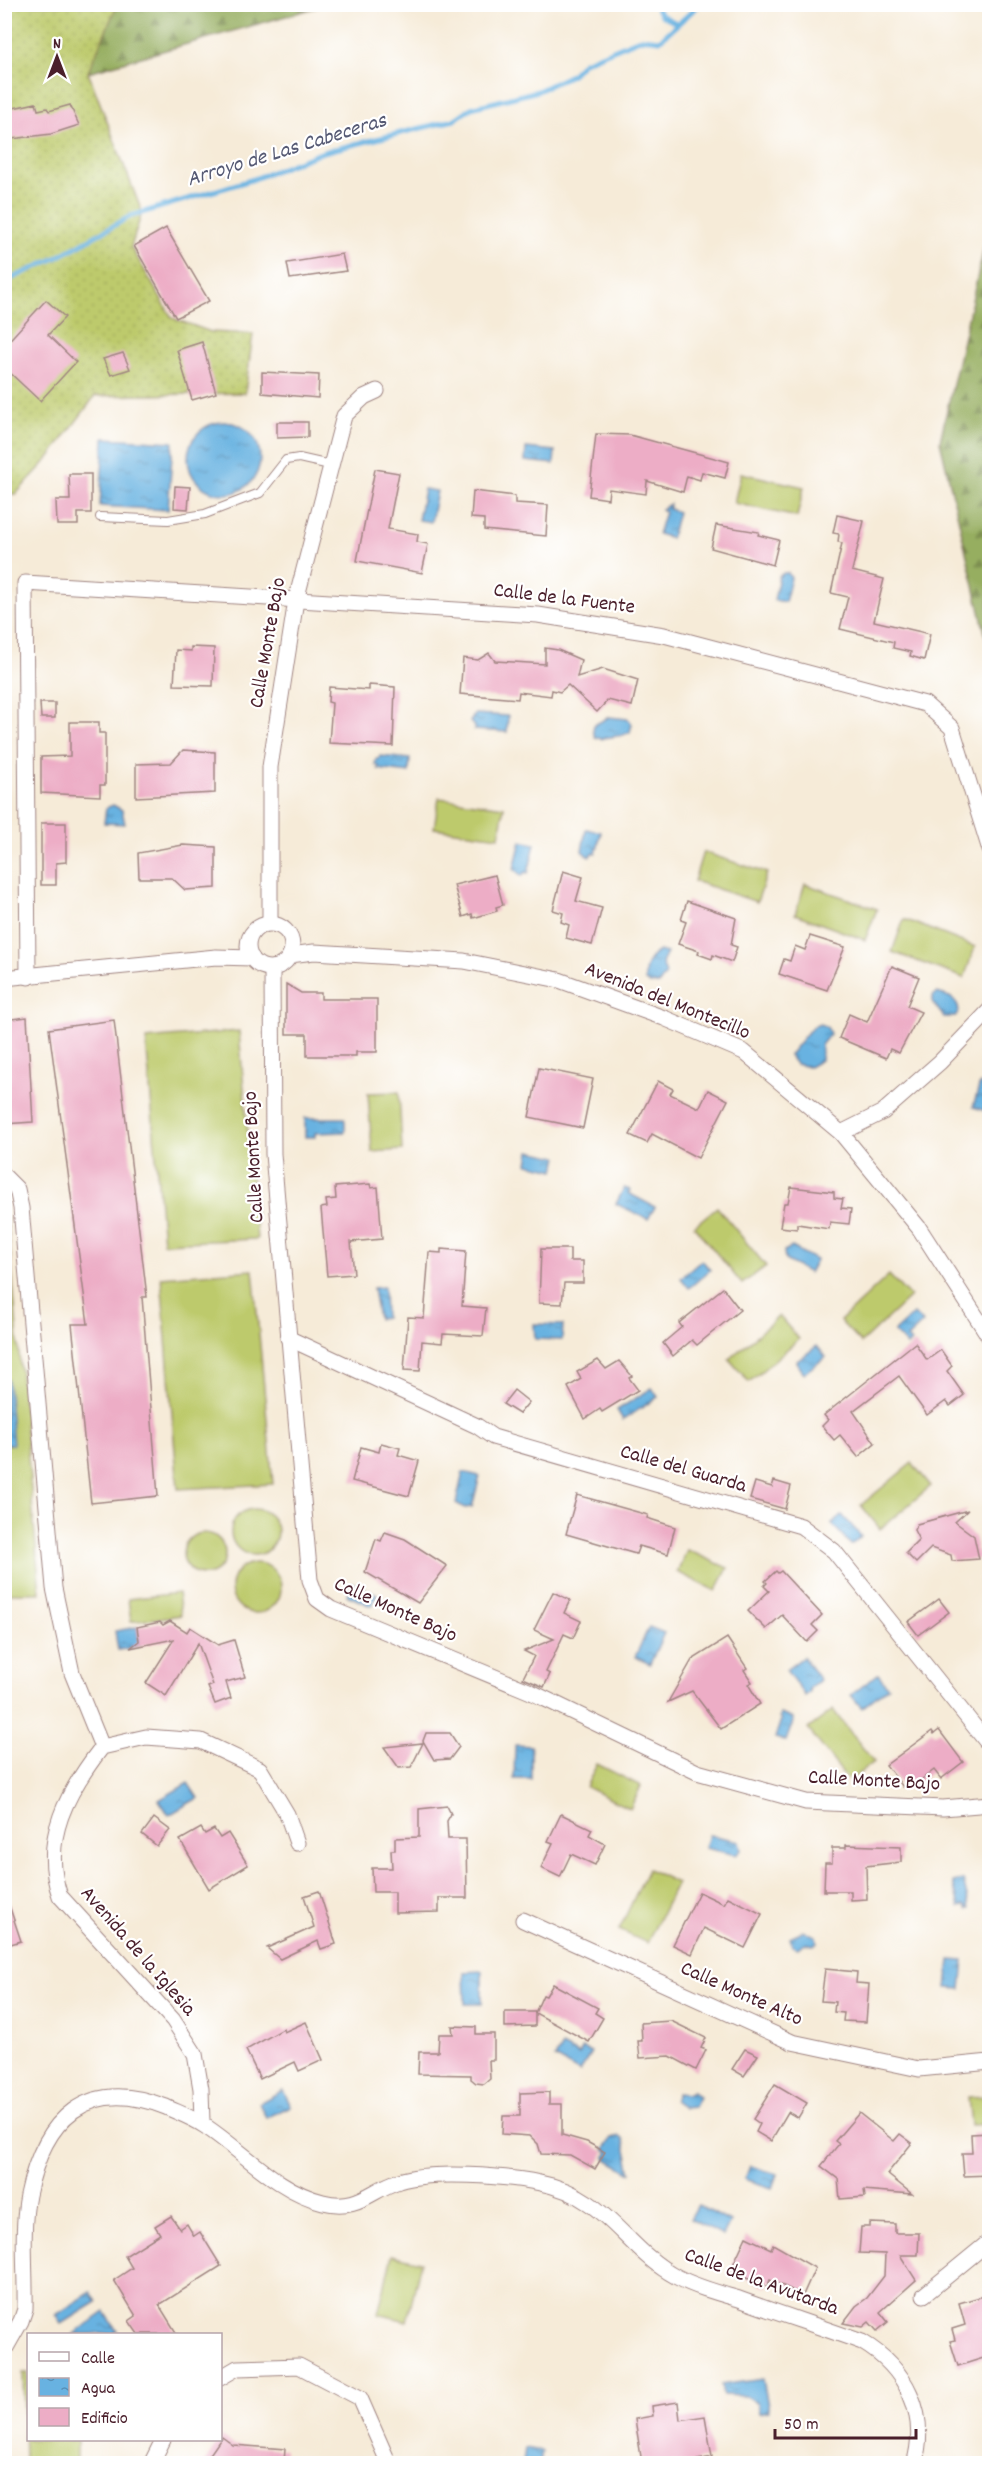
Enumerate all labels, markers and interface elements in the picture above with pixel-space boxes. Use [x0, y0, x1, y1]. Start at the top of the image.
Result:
north arrow [27, 27, 87, 87]
text: N [53, 33, 61, 56]
water label: Arroyo de Las Cabeceras [183, 106, 391, 196]
street label: Calle Monte Bajo [243, 575, 295, 711]
street label: Calle de la Fuente [492, 576, 636, 624]
street label: Avenida del Montecillo [580, 955, 754, 1049]
street label: Calle Monte Bajo [237, 1090, 273, 1224]
street label: Calle del Guarda [616, 1438, 751, 1503]
street label: Calle Monte Bajo [329, 1570, 461, 1652]
street label: Calle Monte Bajo [807, 1764, 941, 1800]
street label: Avenida de la Iglesia [72, 1880, 203, 2024]
street label: Calle Monte Alto [675, 1955, 807, 2035]
street label: Calle de la Avutarda [680, 2241, 843, 2325]
legend [27, 2333, 222, 2441]
text: Calle [81, 2347, 115, 2372]
text: Agua [81, 2377, 115, 2402]
scale bar [775, 2402, 916, 2440]
text: Edificio [81, 2407, 128, 2432]
text: 50 m [784, 2413, 819, 2438]

